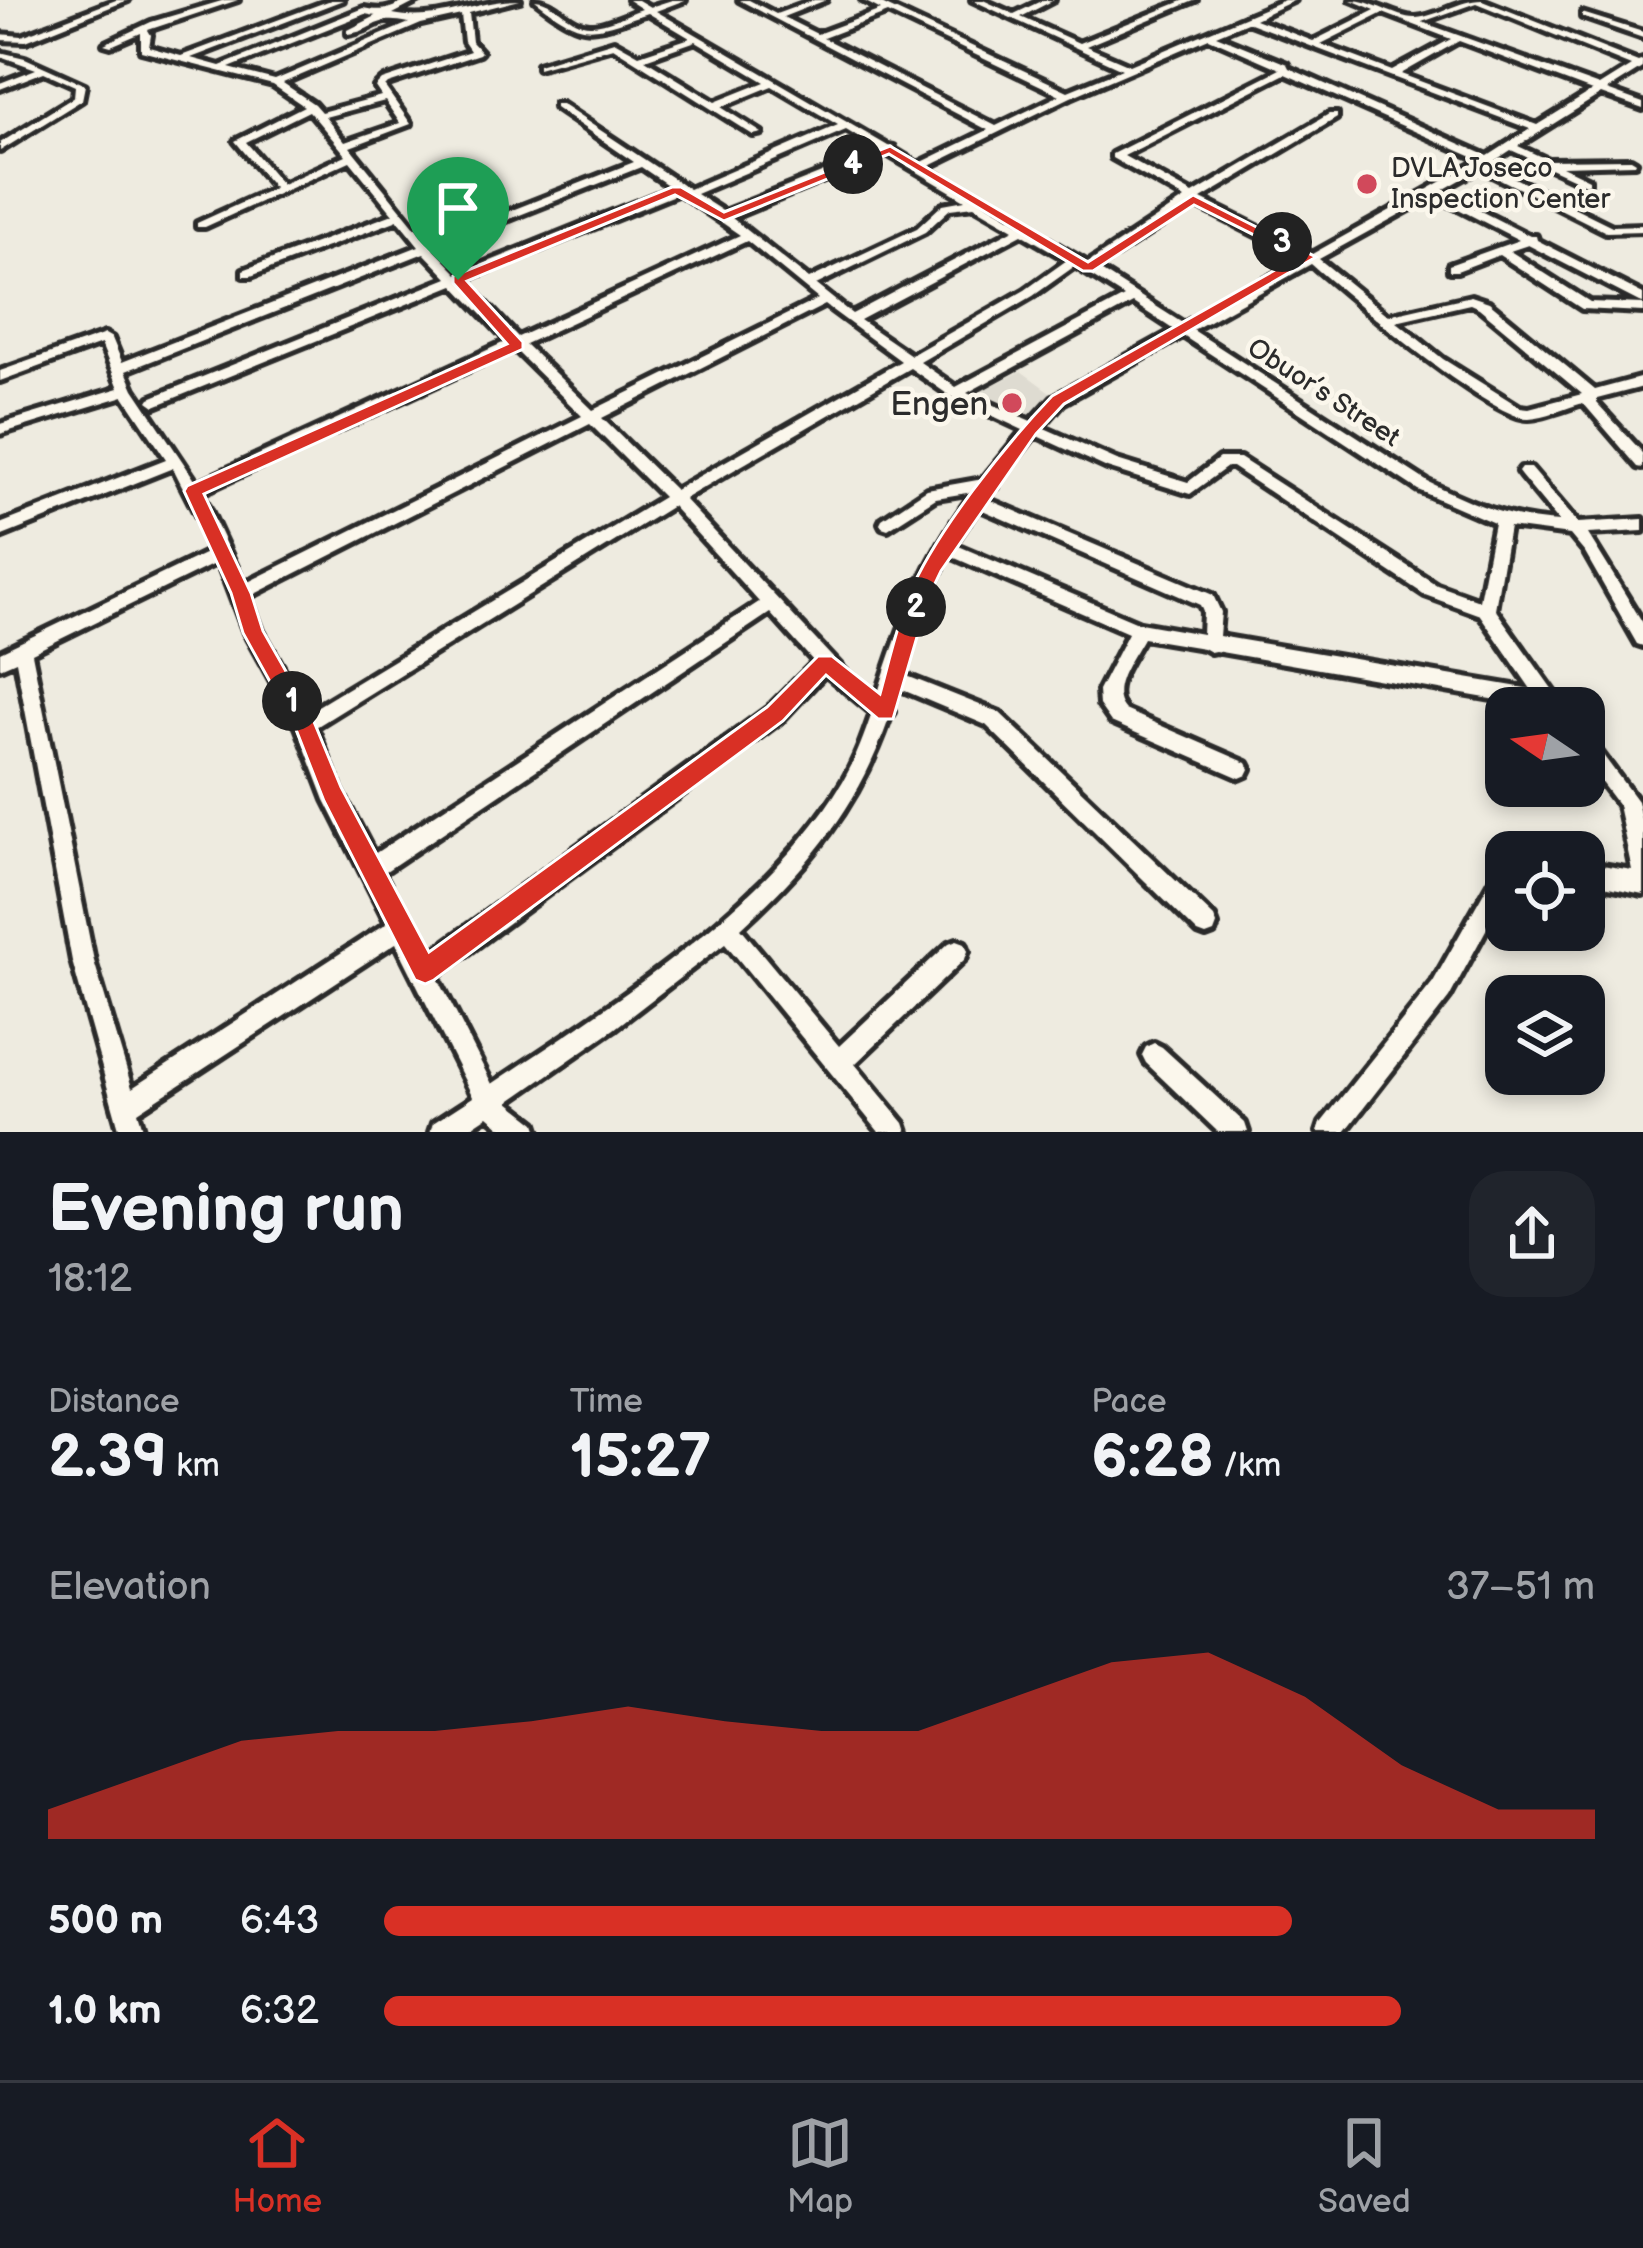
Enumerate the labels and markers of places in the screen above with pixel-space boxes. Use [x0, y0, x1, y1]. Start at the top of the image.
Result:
pin: 4 [823, 134, 883, 194]
place label: DVLA Joseco Inspection Center [1391, 153, 1611, 216]
pin [407, 157, 509, 280]
marker: DVLA Joseco Inspection Center [1354, 171, 1380, 197]
pin: 3 [1252, 212, 1312, 272]
place label: Engen [890, 385, 988, 425]
marker: Engen [999, 390, 1025, 416]
pin: 2 [886, 577, 946, 637]
pin: 1 [262, 671, 322, 731]

